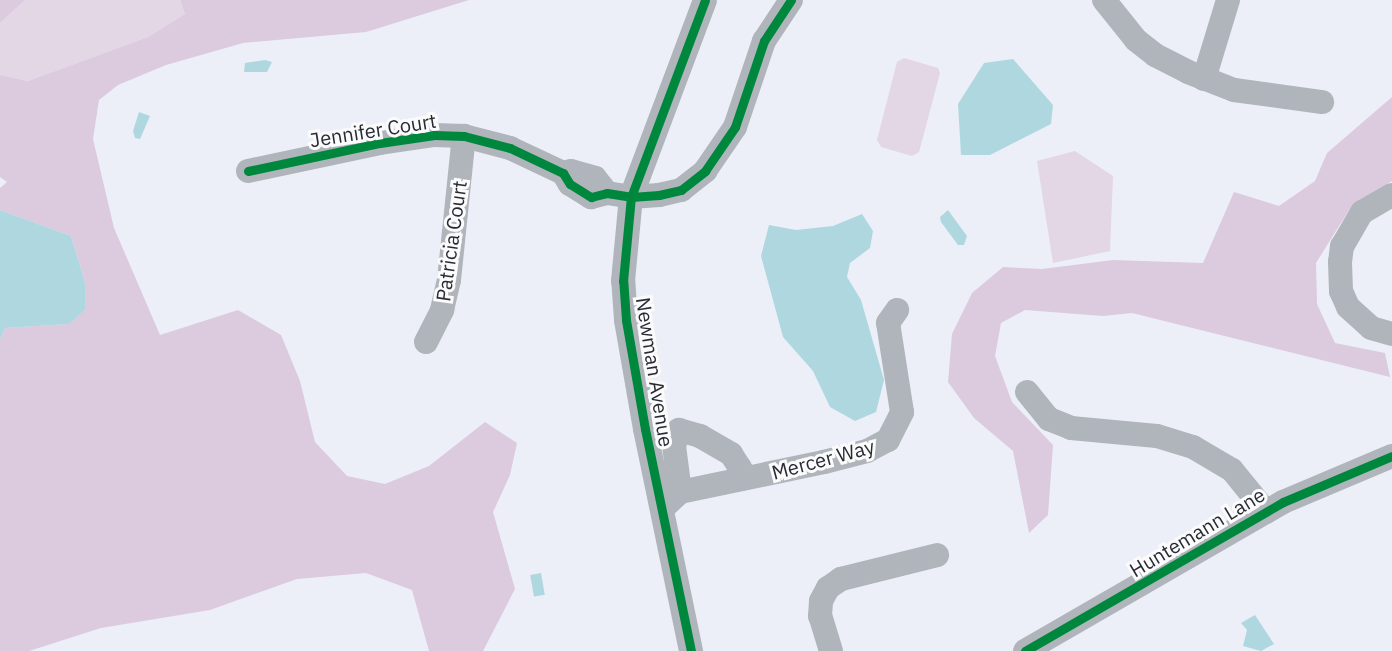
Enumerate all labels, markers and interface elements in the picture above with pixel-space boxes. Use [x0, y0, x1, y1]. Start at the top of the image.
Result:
street label: Jennifer Court [308, 108, 438, 152]
street label: Patricia Court [431, 179, 471, 303]
street label: Newman Avenue [631, 295, 679, 449]
street label: Mercer Way [769, 434, 877, 484]
street label: Huntemann Lane [1125, 482, 1269, 582]

